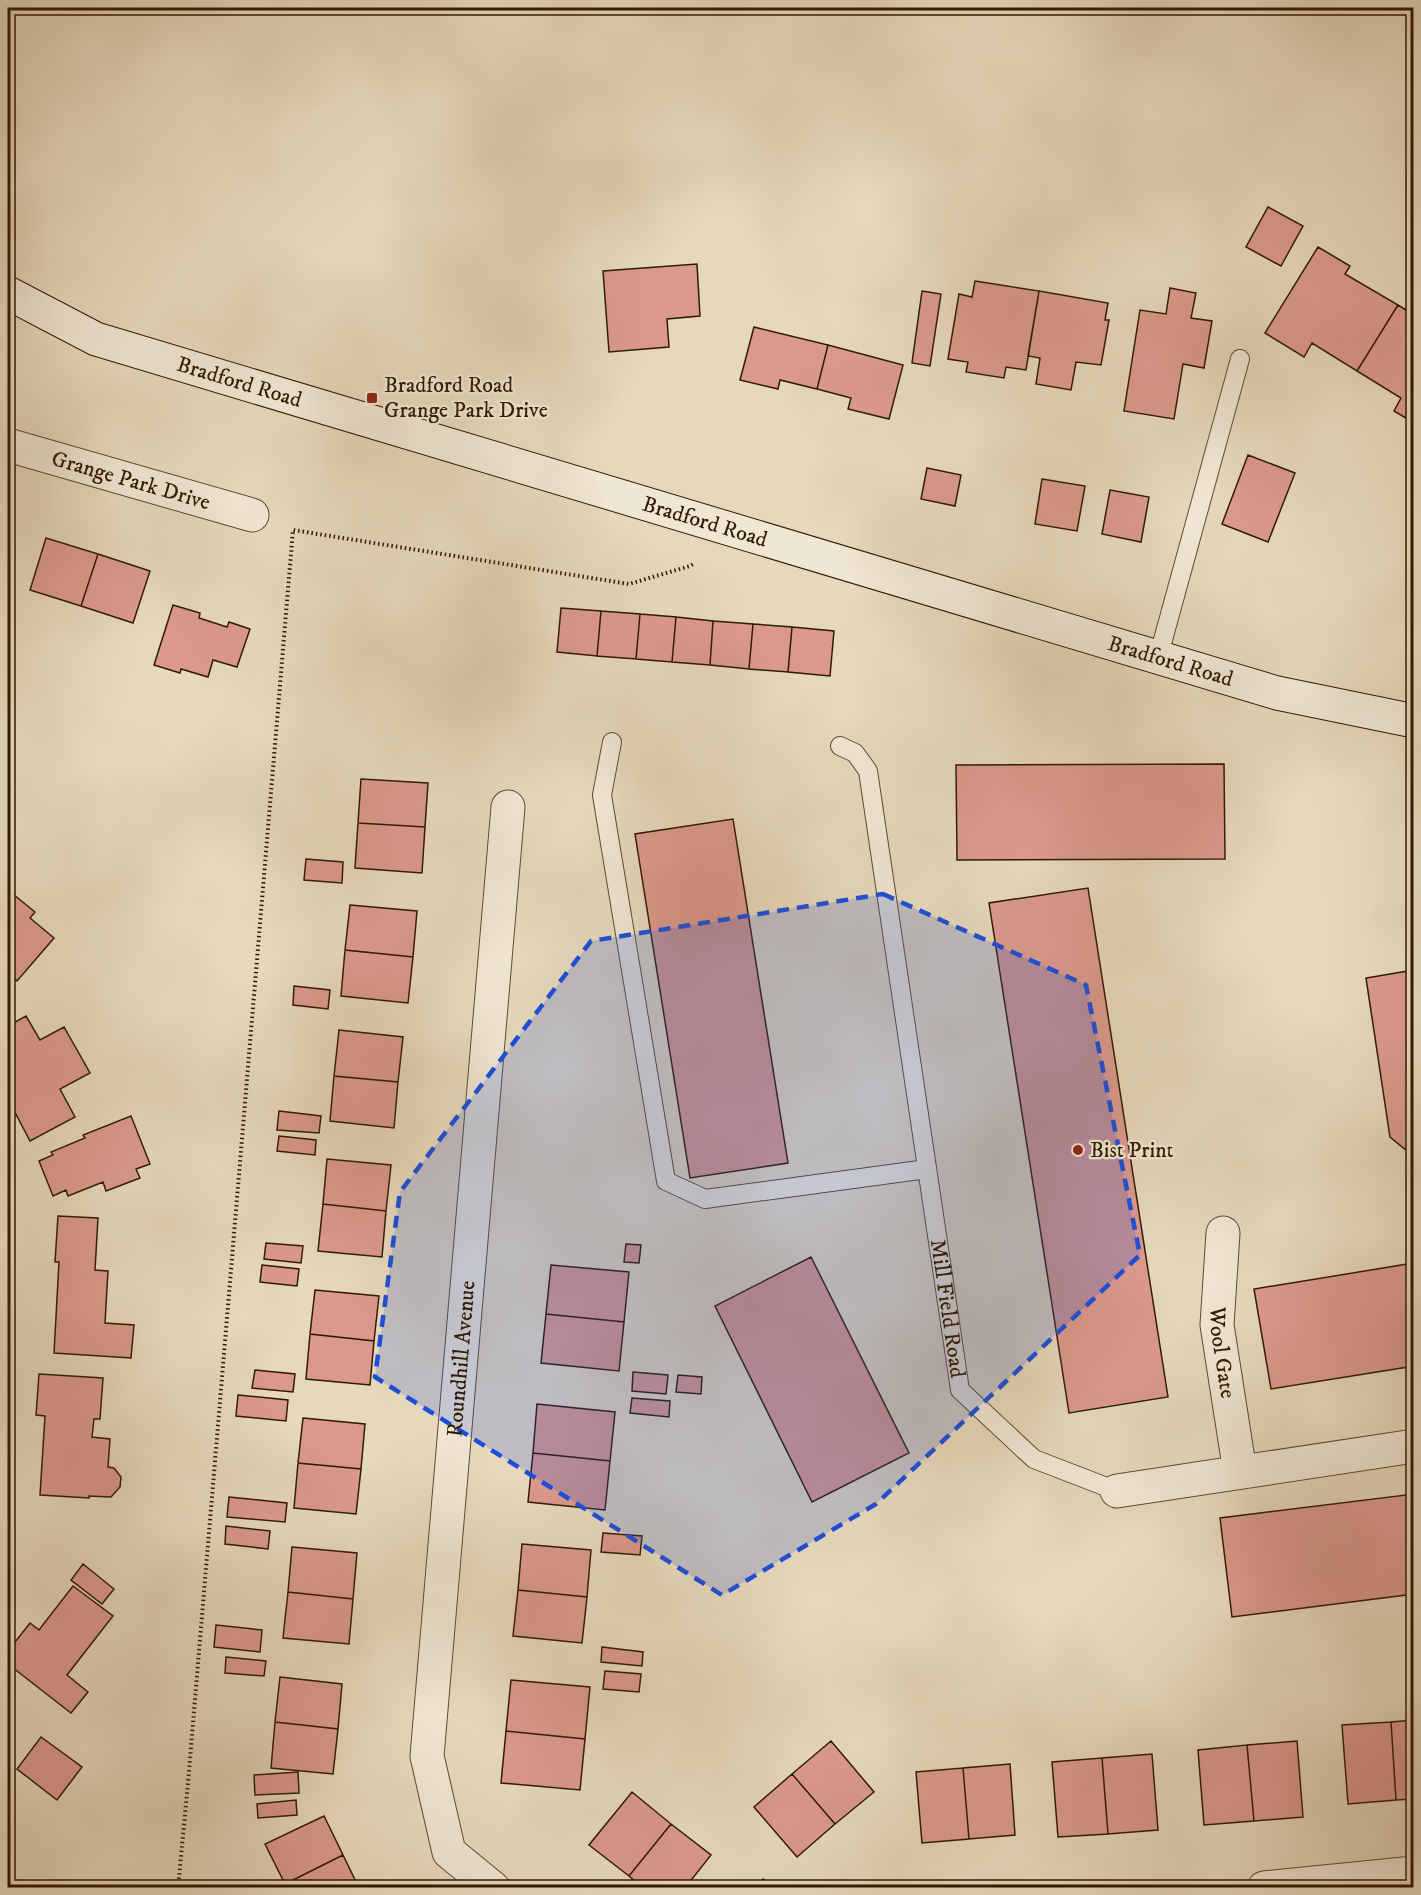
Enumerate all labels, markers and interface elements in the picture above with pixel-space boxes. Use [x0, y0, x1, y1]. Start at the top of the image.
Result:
street label: Bradford Road [174, 350, 305, 413]
place label: Bradford Road Grange Park Drive [384, 372, 548, 424]
marker: Bradford Road Grange Park Drive [365, 391, 379, 405]
street label: Grange Park Drive [49, 445, 214, 516]
street label: Bradford Road [639, 490, 771, 553]
street label: Bradford Road [1105, 630, 1236, 693]
place label: Bist Print [1090, 1137, 1174, 1164]
marker: Bist Print [1071, 1143, 1085, 1157]
street label: Mill Field Road [924, 1237, 972, 1380]
street label: Roundhill Avenue [441, 1279, 481, 1438]
street label: Wool Gate [1203, 1305, 1242, 1400]

